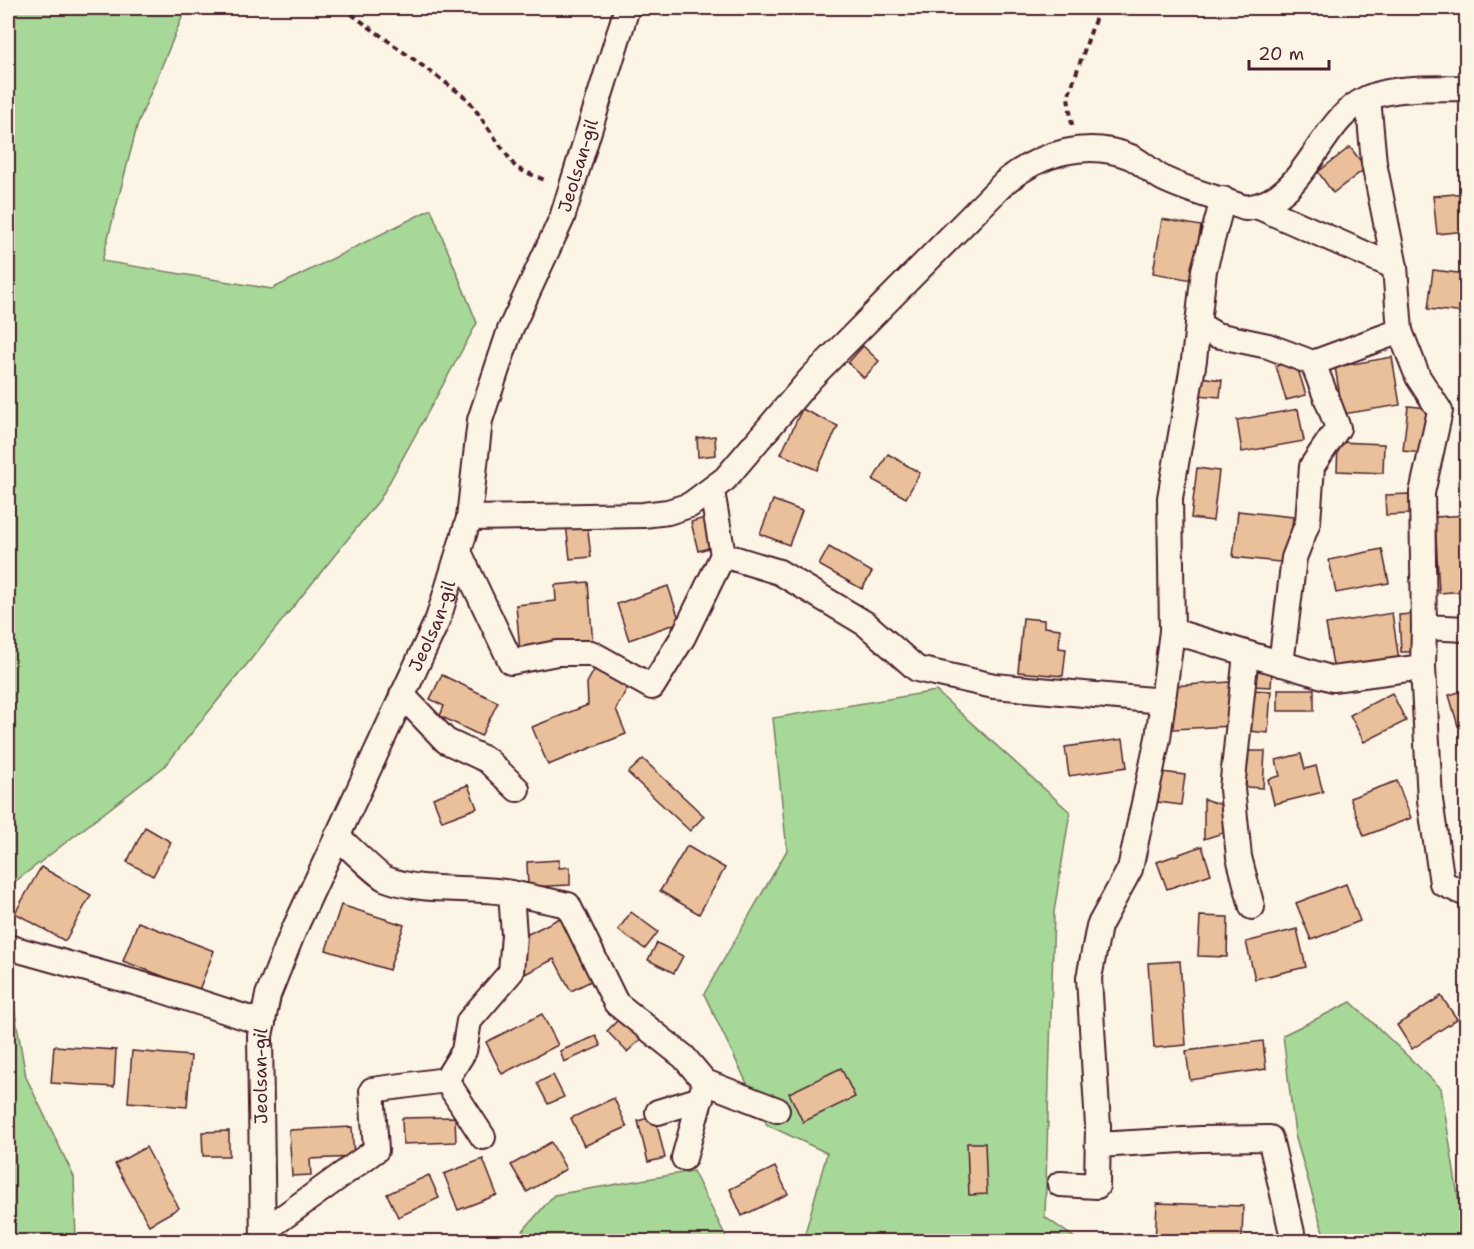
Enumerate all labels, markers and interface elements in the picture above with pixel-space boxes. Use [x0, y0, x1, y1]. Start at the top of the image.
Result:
scale bar [1249, 33, 1328, 71]
text: 20 m [1258, 42, 1304, 66]
street label: Jeolsan-gil [552, 115, 604, 215]
street label: Jeolsan-gil [403, 577, 461, 676]
street label: Jeolsan-gil [248, 1025, 273, 1124]

